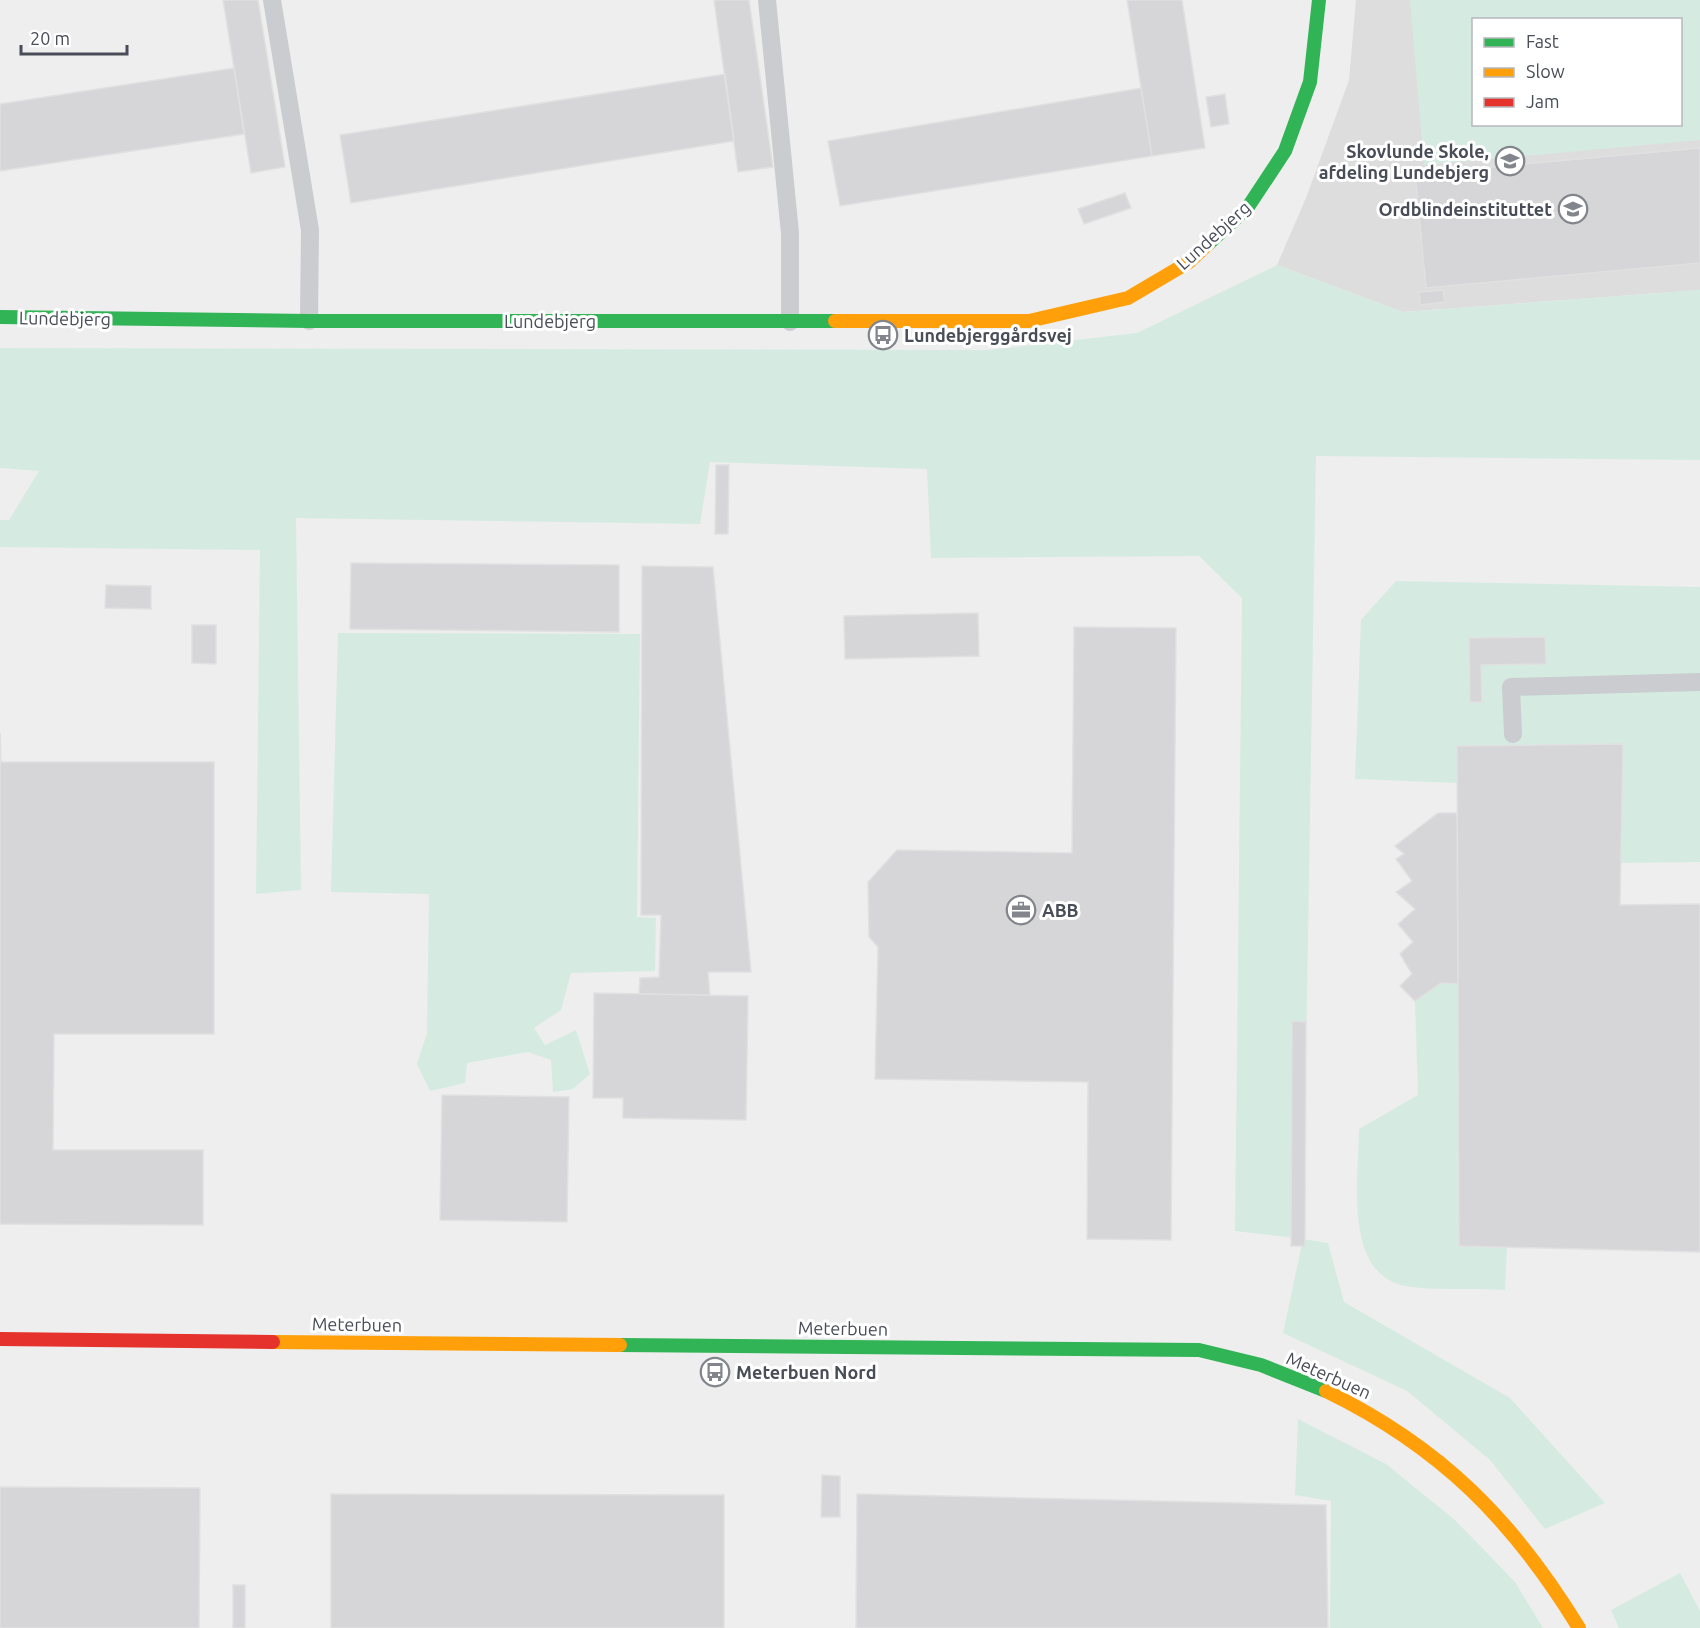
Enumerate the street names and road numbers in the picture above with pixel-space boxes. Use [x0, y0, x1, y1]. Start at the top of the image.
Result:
street label: Lundebjerg [1172, 197, 1254, 273]
street label: Lundebjerg [19, 307, 111, 329]
street label: Lundebjerg [504, 311, 596, 331]
street label: Meterbuen [312, 1313, 402, 1335]
street label: Meterbuen [798, 1317, 888, 1339]
street label: Meterbuen [1284, 1347, 1374, 1403]

